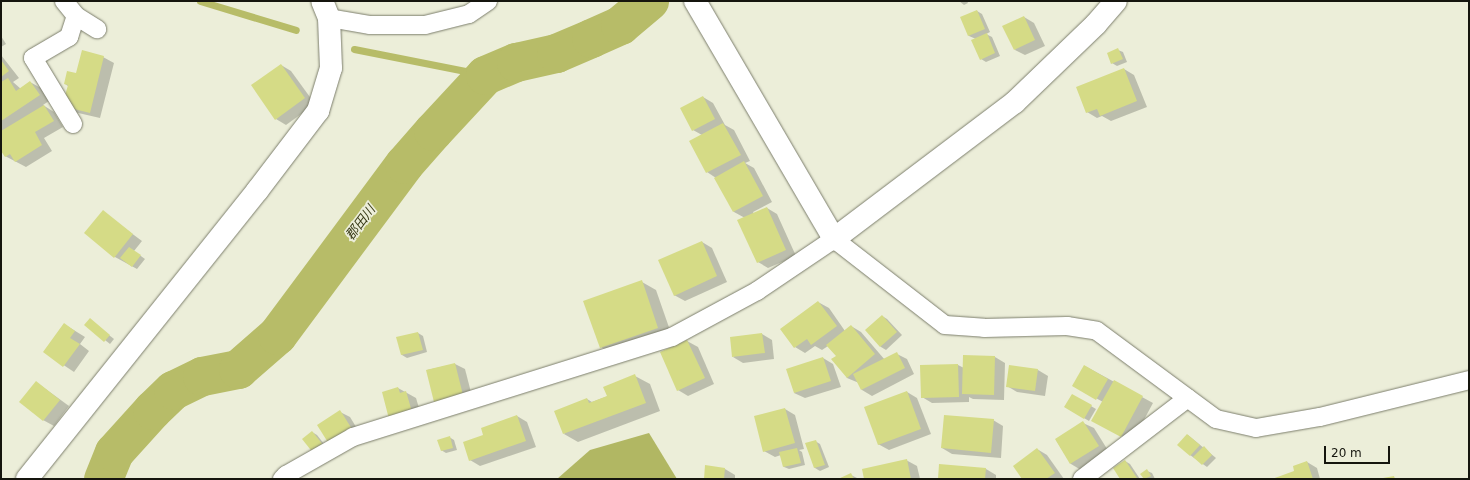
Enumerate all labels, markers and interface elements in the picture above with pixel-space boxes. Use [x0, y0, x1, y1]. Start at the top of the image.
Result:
water label: 郡田川 [343, 203, 379, 243]
scale bar [1326, 438, 1392, 464]
text: 20 m [1331, 446, 1362, 460]

